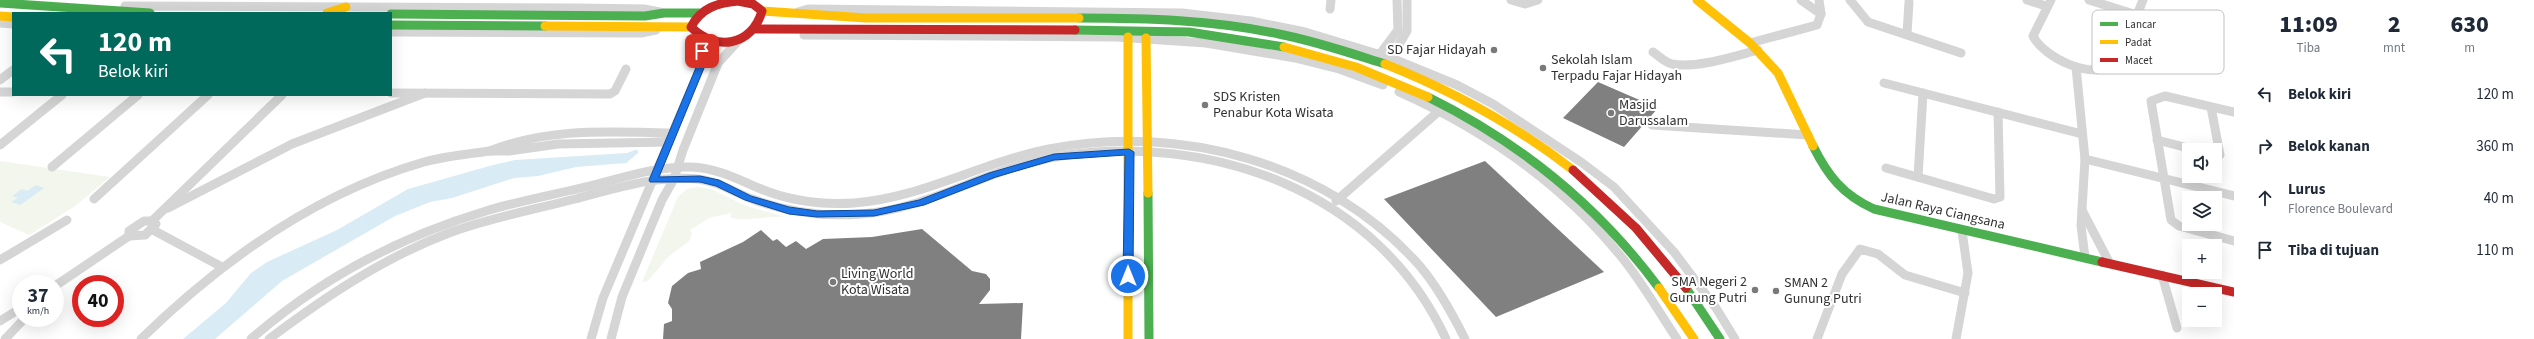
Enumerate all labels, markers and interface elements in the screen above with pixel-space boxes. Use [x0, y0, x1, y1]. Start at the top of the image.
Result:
text: 11:09 [2279, 7, 2338, 42]
text: 2 [2388, 7, 2401, 42]
text: 630 [2450, 7, 2489, 42]
legend [2092, 10, 2224, 74]
text: Lancar [2125, 17, 2156, 32]
text: 120 m [98, 22, 172, 62]
icon: left [32, 28, 84, 80]
pin [685, 34, 719, 68]
text: Padat [2125, 35, 2152, 50]
text: Tiba [2297, 39, 2320, 57]
text: mnt [2383, 39, 2405, 57]
text: m [2464, 39, 2475, 57]
icon: arrive [691, 40, 713, 62]
place label: SD Fajar Hidayah [1387, 40, 1486, 60]
marker: SD Fajar Hidayah [1489, 45, 1499, 55]
place label: Sekolah Islam Terpadu Fajar Hidayah [1551, 50, 1682, 86]
text: Macet [2125, 53, 2153, 68]
text: Belok kiri [98, 59, 168, 84]
marker: Sekolah Islam Terpadu Fajar Hidayah [1538, 63, 1548, 73]
icon: left [2254, 83, 2276, 105]
text: Belok kiri [2288, 84, 2351, 105]
text: 120 m [2476, 84, 2514, 105]
place label: SDS Kristen Penabur Kota Wisata [1213, 87, 1334, 123]
place label: Masjid Darussalam [1619, 95, 1688, 131]
marker: SDS Kristen Penabur Kota Wisata [1200, 100, 1210, 110]
marker: Masjid Darussalam [1606, 108, 1616, 118]
icon: right [2254, 135, 2276, 157]
text: Belok kanan [2288, 136, 2370, 157]
text: 360 m [2476, 136, 2514, 157]
map controls [2182, 143, 2222, 327]
button: sound [2182, 143, 2222, 183]
text: Lurus [2288, 179, 2325, 200]
street label: Jalan Raya Ciangsana [1879, 187, 2007, 235]
icon: ahead [2254, 187, 2276, 209]
text: 40 m [2484, 188, 2514, 209]
button: layers [2182, 191, 2222, 231]
text: Florence Boulevard [2288, 200, 2393, 218]
button: + [2182, 239, 2222, 279]
icon: arrive [2254, 239, 2276, 261]
text: Tiba di tujuan [2288, 240, 2379, 261]
text: 110 m [2476, 240, 2514, 261]
position arrow [1107, 255, 1149, 297]
place label: Living World Kota Wisata [841, 264, 914, 300]
place label: SMA Negeri 2 Gunung Putri [1669, 272, 1747, 308]
place label: SMAN 2 Gunung Putri [1784, 273, 1862, 309]
speed limit sign: 40 [72, 275, 124, 327]
marker: Living World Kota Wisata [828, 277, 838, 287]
text: 37 [27, 282, 49, 310]
marker: SMA Negeri 2 Gunung Putri [1750, 285, 1760, 295]
marker: SMAN 2 Gunung Putri [1771, 286, 1781, 296]
button: − [2182, 287, 2222, 327]
text: km/h [27, 304, 49, 318]

